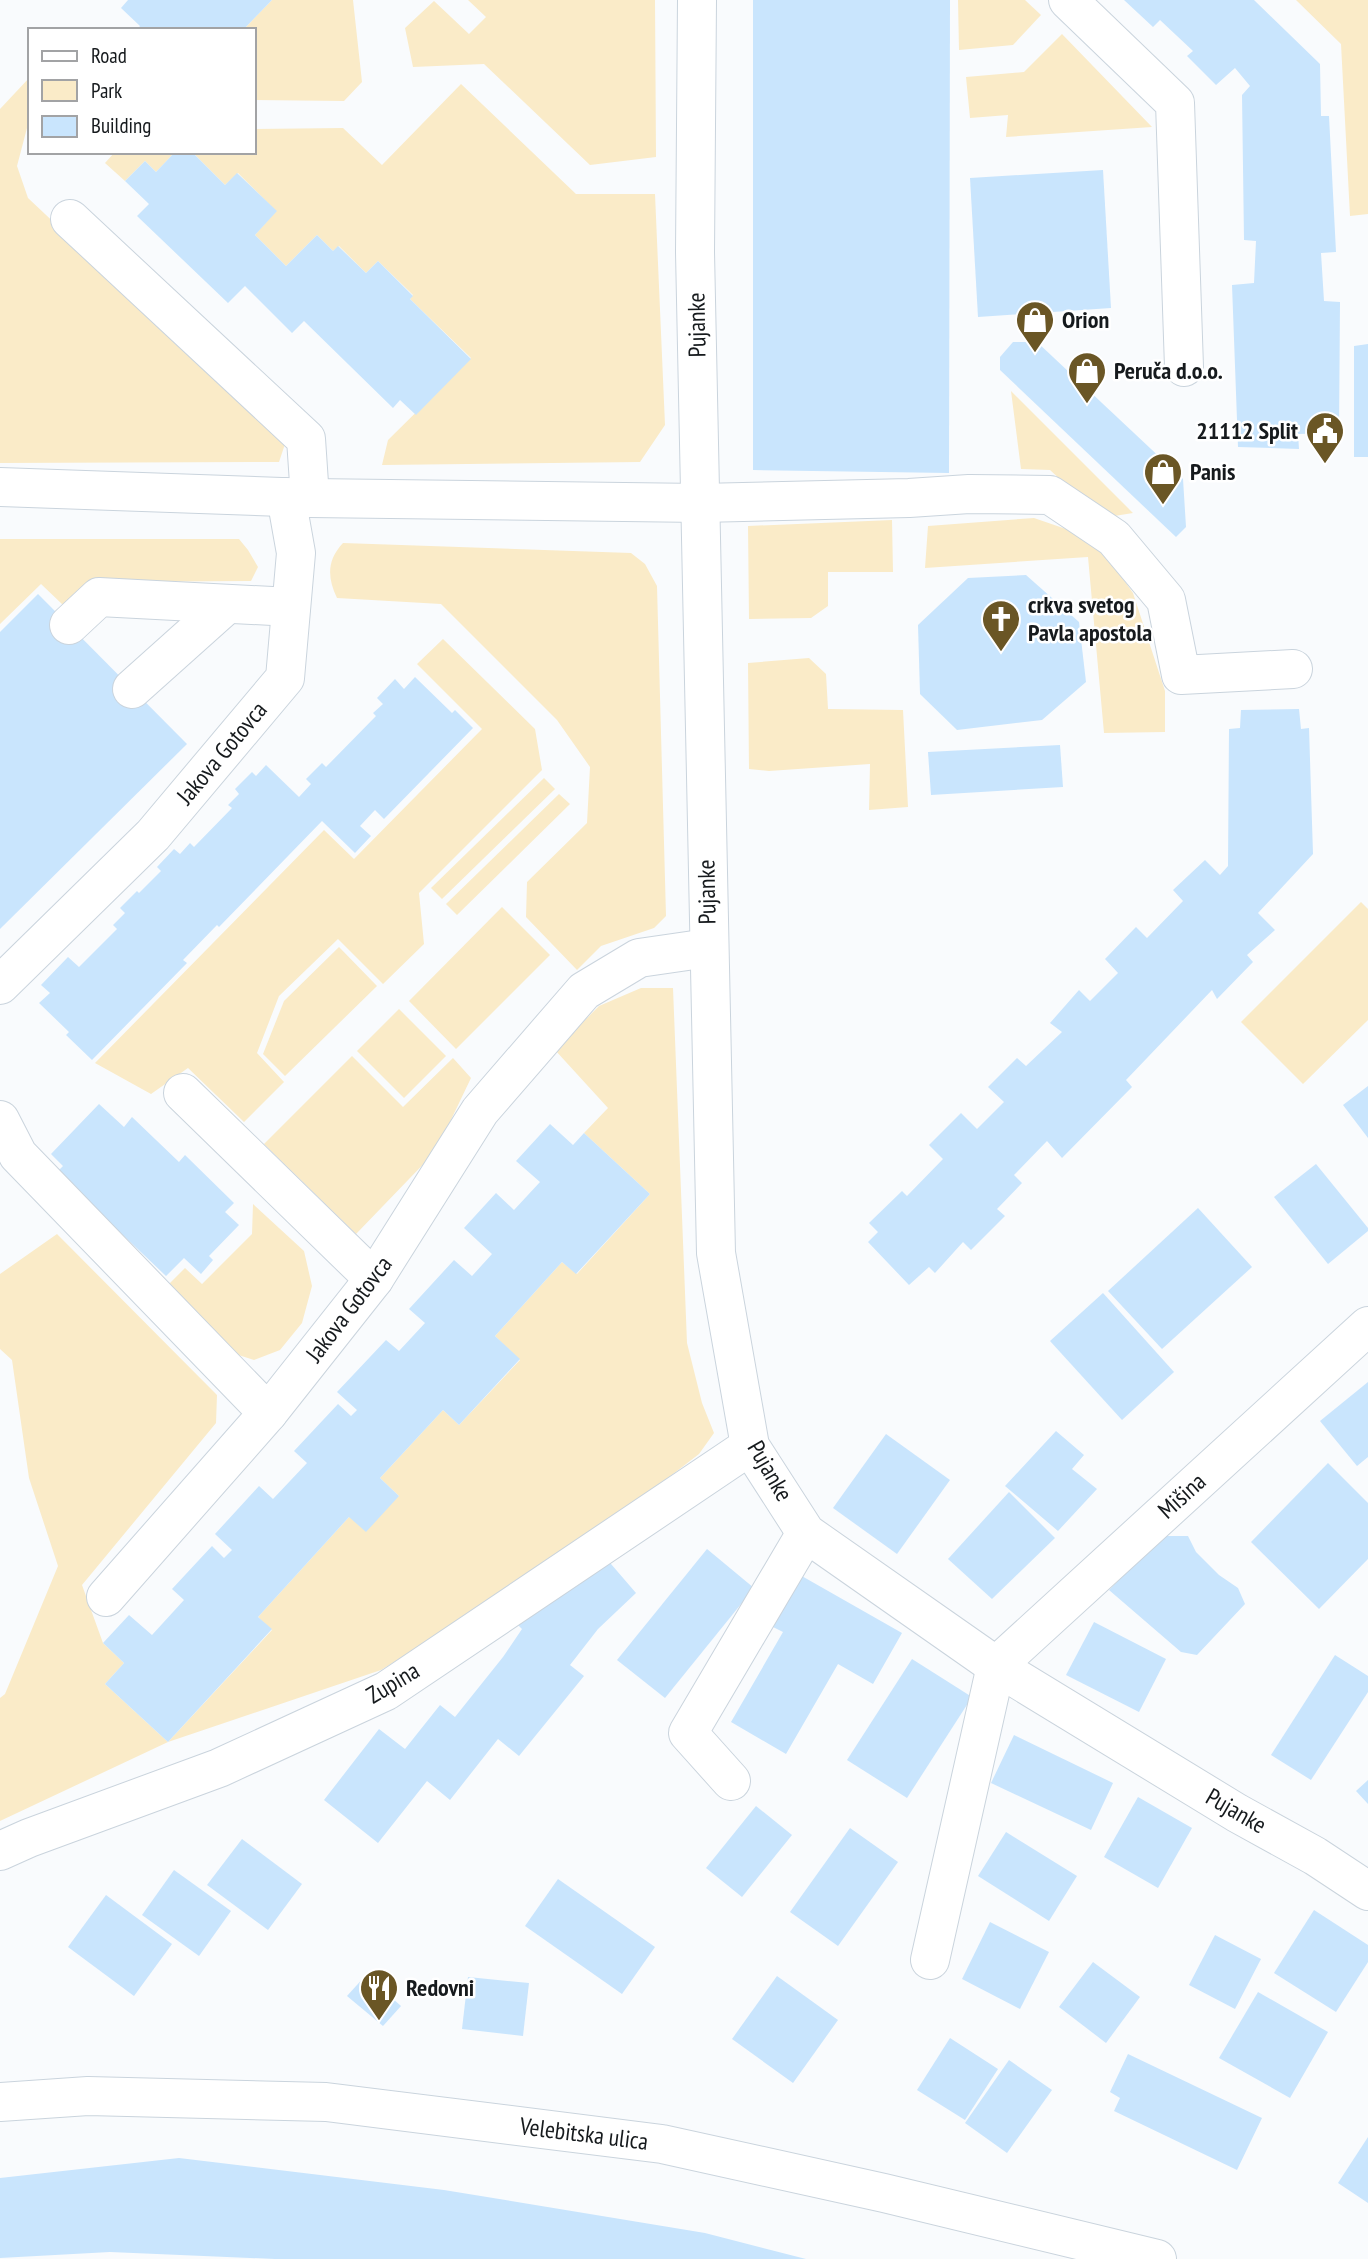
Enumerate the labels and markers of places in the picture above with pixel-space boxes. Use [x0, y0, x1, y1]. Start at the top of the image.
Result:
shop icon: Orion [1014, 299, 1056, 354]
place label: Orion [1062, 304, 1109, 335]
shop icon: Peruča d.o.o. [1066, 350, 1108, 405]
place label: Peruča d.o.o. [1114, 355, 1223, 386]
public building icon: 21112 Split [1304, 410, 1346, 465]
place label: 21112 Split [1196, 415, 1298, 446]
shop icon: Panis [1142, 451, 1184, 506]
place label: Panis [1190, 456, 1235, 487]
place label: crkva svetog Pavla apostola [1028, 589, 1152, 648]
church icon: crkva svetog Pavla apostola [980, 598, 1022, 653]
restaurant icon: Redovni [358, 1967, 400, 2022]
place label: Redovni [406, 1972, 474, 2003]

